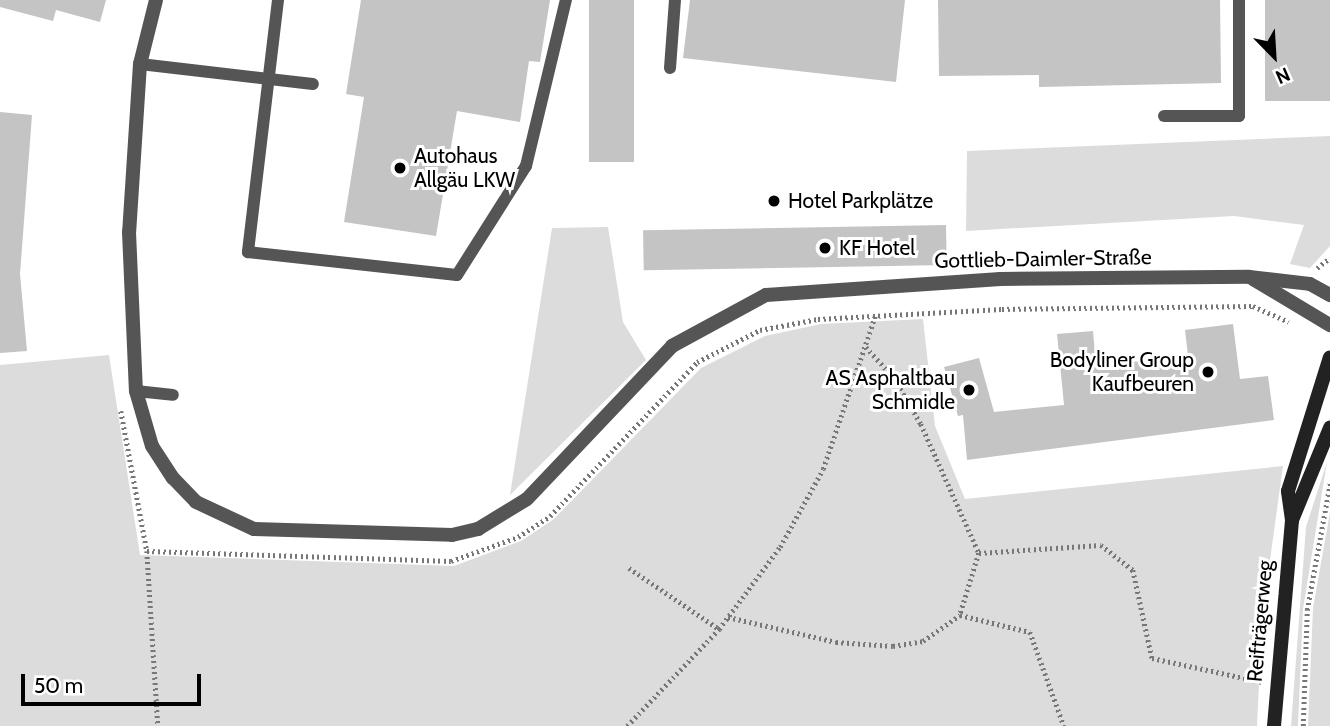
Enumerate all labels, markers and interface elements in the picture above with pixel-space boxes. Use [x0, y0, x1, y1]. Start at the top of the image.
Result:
north arrow [1239, 21, 1309, 91]
text: N [1272, 62, 1294, 89]
place label: Autohaus Allgäu LKW [414, 143, 515, 193]
marker: Autohaus Allgäu LKW [392, 160, 408, 176]
place label: Hotel Parkplätze [788, 188, 933, 214]
marker: Hotel Parkplätze [766, 193, 782, 209]
place label: KF Hotel [839, 235, 915, 261]
marker: KF Hotel [817, 240, 833, 256]
street label: Gottlieb-Daimler-Straße [934, 245, 1152, 273]
place label: Bodyliner Group Kaufbeuren [1050, 347, 1194, 397]
marker: Bodyliner Group Kaufbeuren [1200, 364, 1216, 380]
place label: AS Asphaltbau Schmidle [826, 365, 955, 415]
marker: AS Asphaltbau Schmidle [961, 382, 977, 398]
street label: Reifträgerweg [1242, 559, 1278, 683]
scale bar [24, 660, 205, 704]
text: 50 m [34, 673, 83, 698]

